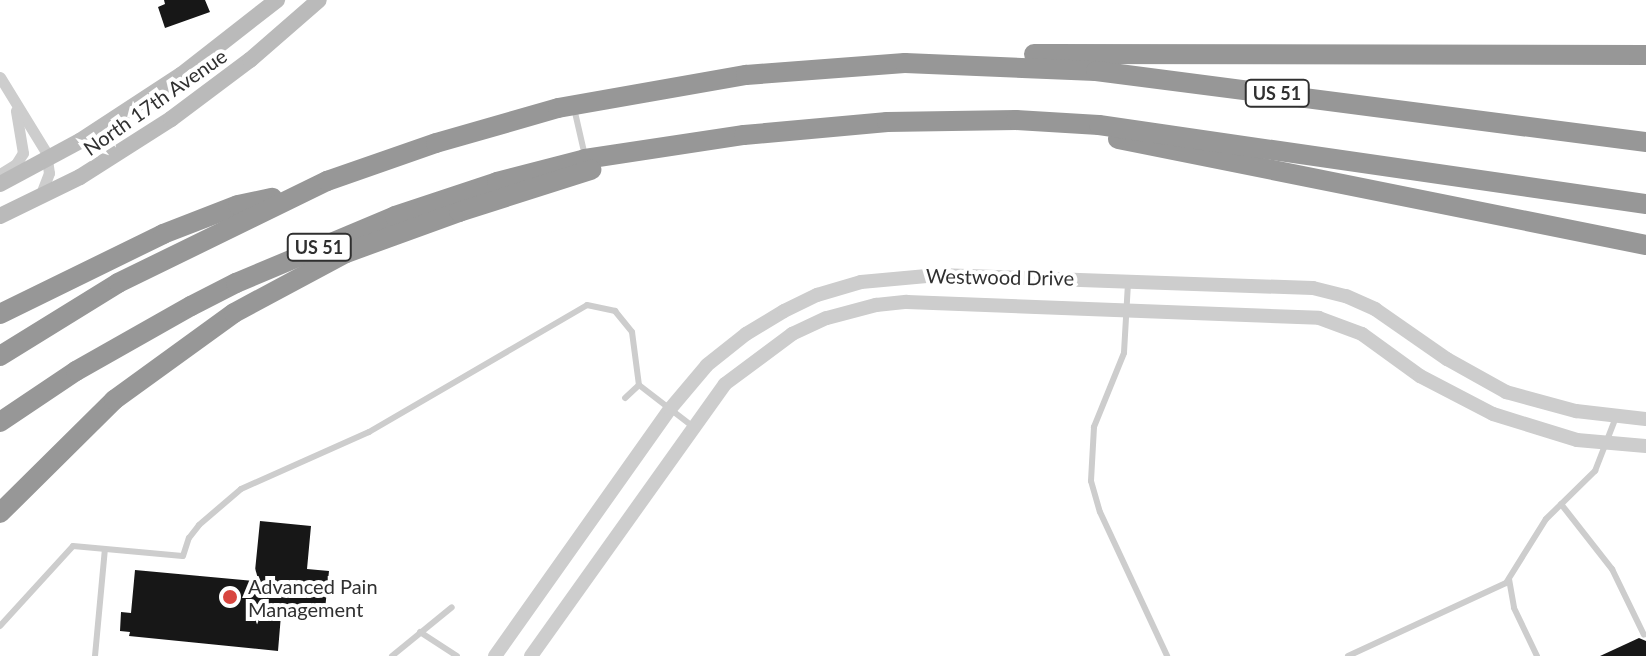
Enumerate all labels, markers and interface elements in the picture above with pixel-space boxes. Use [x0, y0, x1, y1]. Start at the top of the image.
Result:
street label: North 17th Avenue [79, 43, 231, 161]
road number: US 51 [1243, 79, 1311, 107]
road number: US 51 [285, 233, 353, 261]
street label: Westwood Drive [926, 264, 1074, 290]
place label: Advanced Pain Management [248, 574, 378, 621]
marker: Advanced Pain Management [219, 586, 241, 608]

